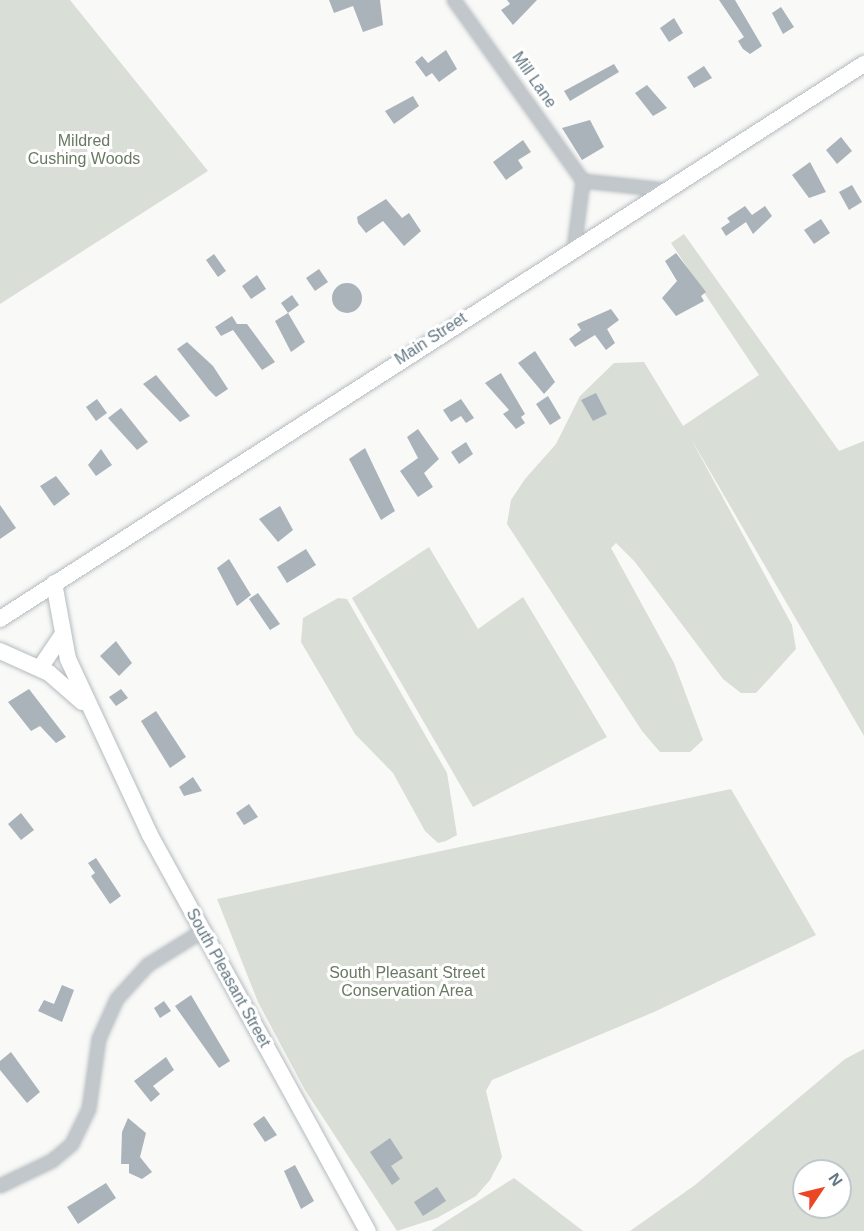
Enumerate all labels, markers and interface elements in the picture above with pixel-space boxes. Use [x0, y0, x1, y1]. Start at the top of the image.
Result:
street label: Mill Lane [508, 48, 560, 112]
park label: Mildred Cushing Woods [28, 131, 140, 169]
street label: Main Street [391, 309, 471, 369]
street label: South Pleasant Street [182, 905, 274, 1051]
park label: South Pleasant Street Conservation Area [329, 963, 485, 1001]
north arrow [792, 1159, 852, 1219]
text: N [825, 1170, 846, 1189]

